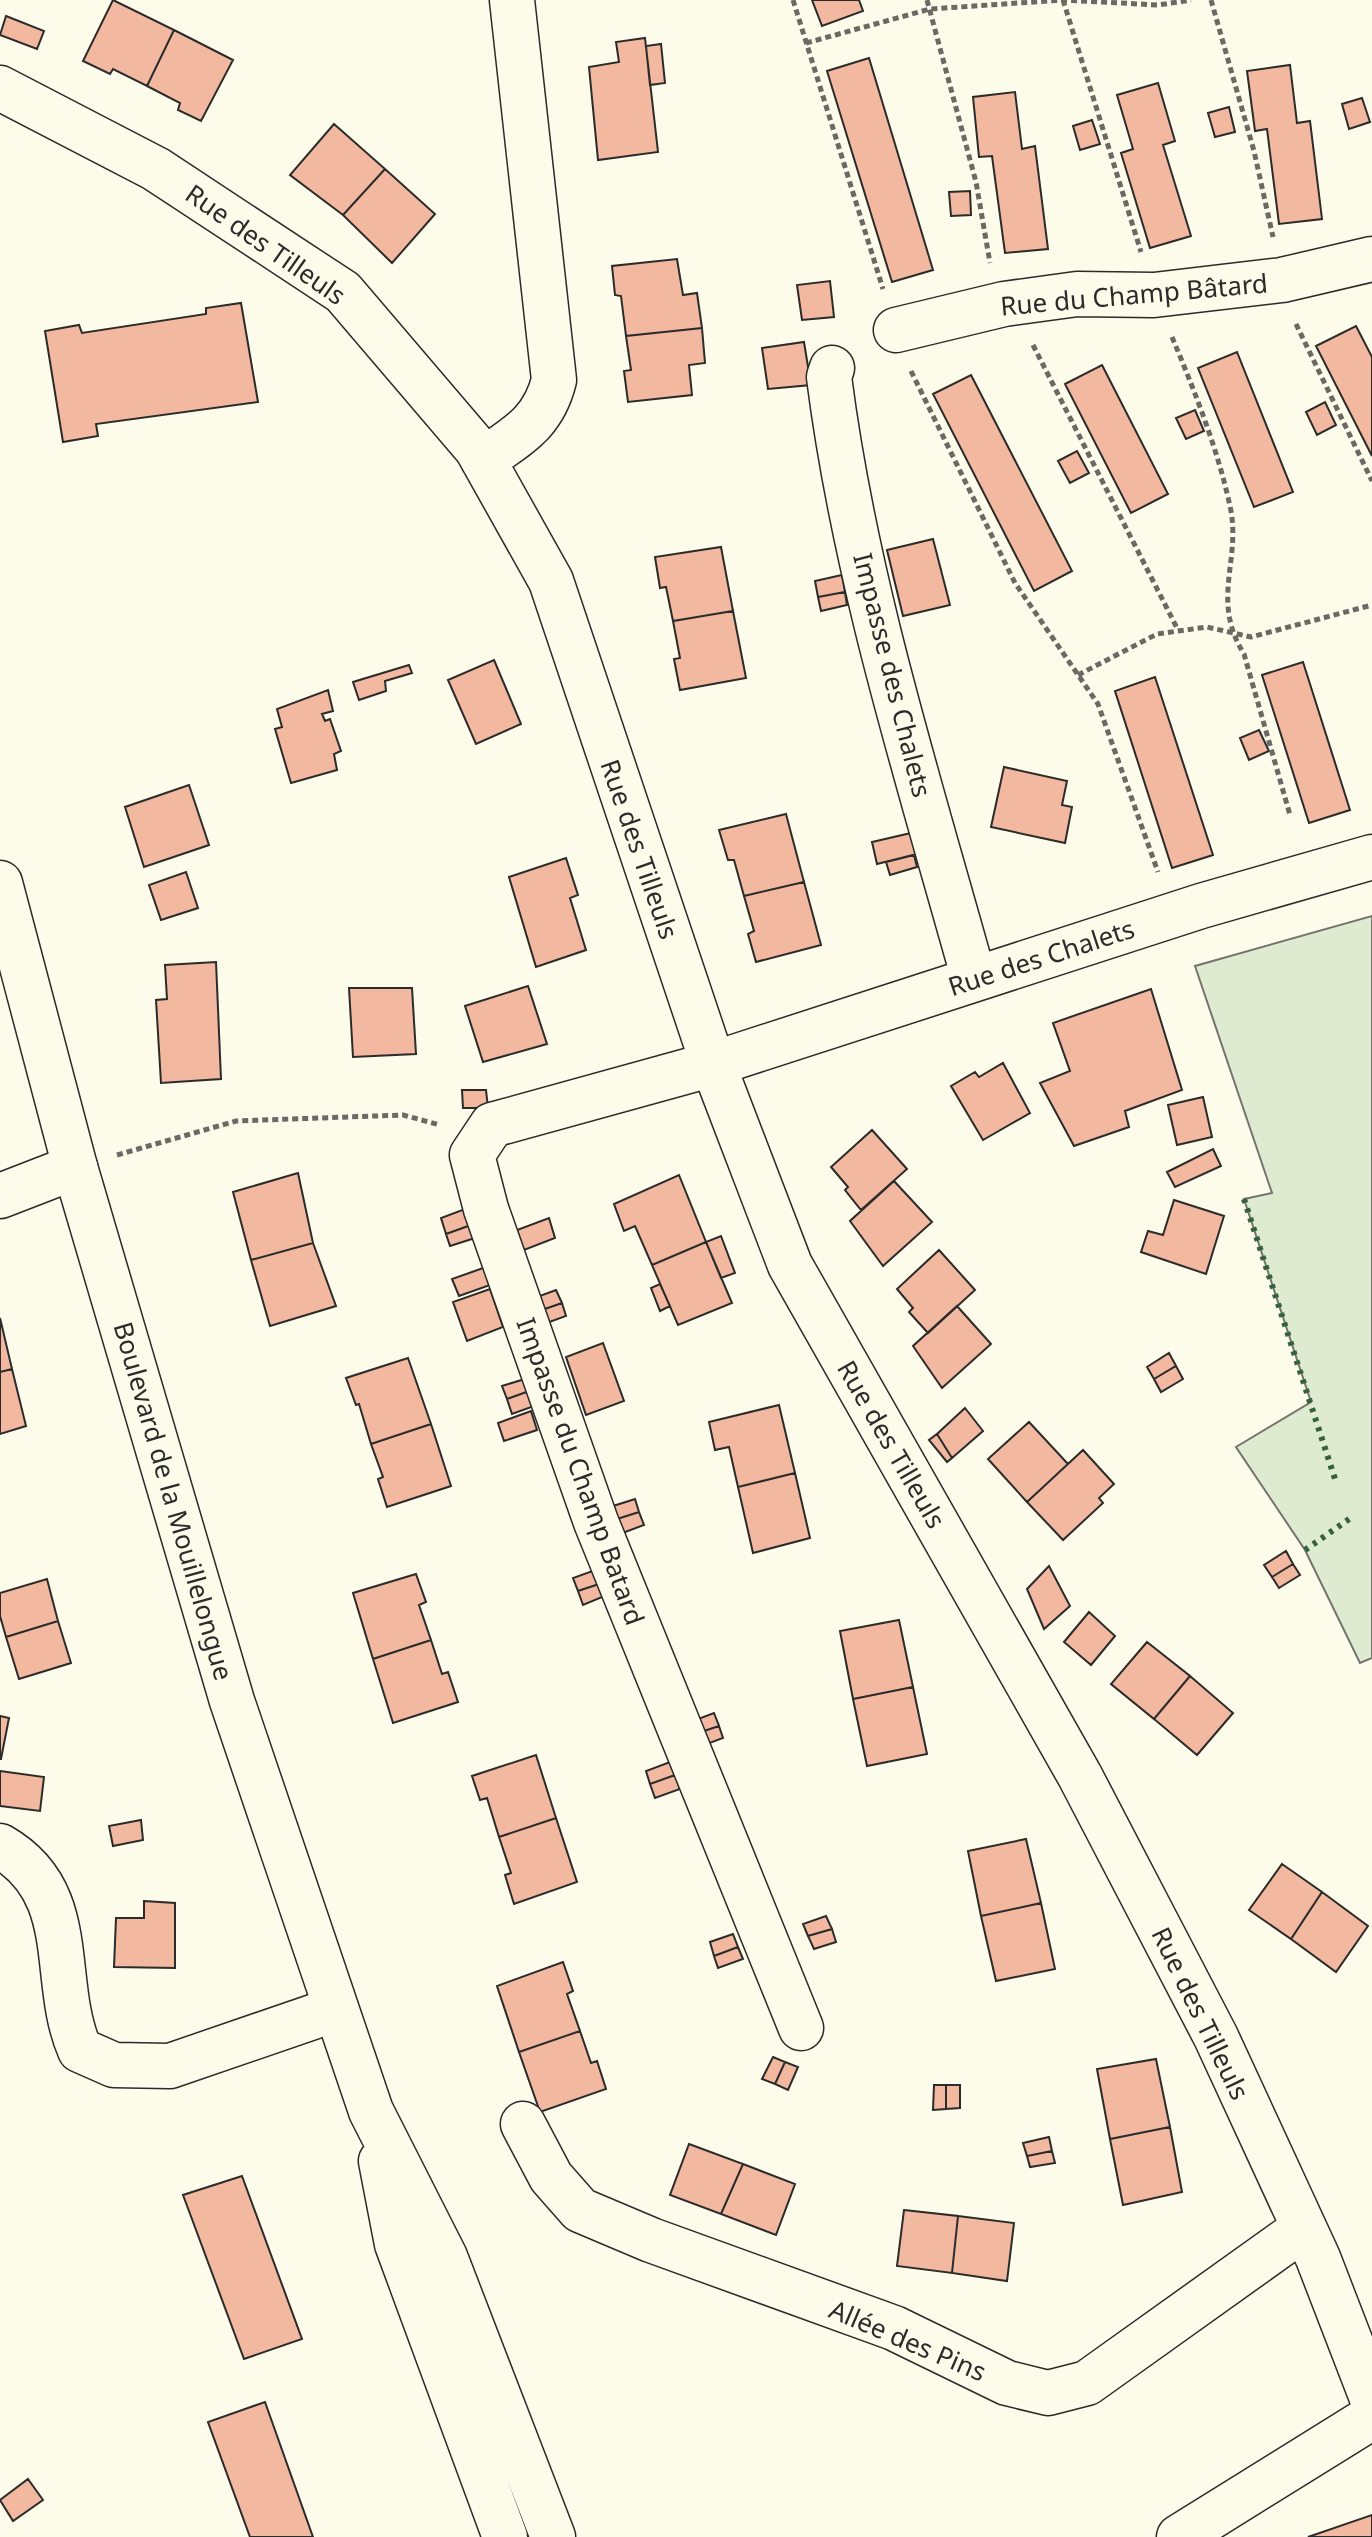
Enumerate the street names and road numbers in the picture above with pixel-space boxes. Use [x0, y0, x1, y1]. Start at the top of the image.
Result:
street label: Rue des Tilleuls [179, 175, 353, 313]
street label: Rue du Champ Bâtard [999, 264, 1269, 324]
street label: Impasse des Chalets [845, 549, 941, 801]
street label: Rue des Tilleuls [592, 754, 688, 944]
street label: Rue des Chalets [943, 910, 1139, 1004]
street label: Impasse du Champ Batard [509, 1312, 653, 1630]
street label: Boulevard de la Mouillelongue [106, 1318, 242, 1684]
street label: Rue des Tilleuls [829, 1354, 955, 1534]
street label: Rue des Tilleuls [1144, 1921, 1258, 2105]
street label: Allée des Pins [824, 2291, 992, 2389]

